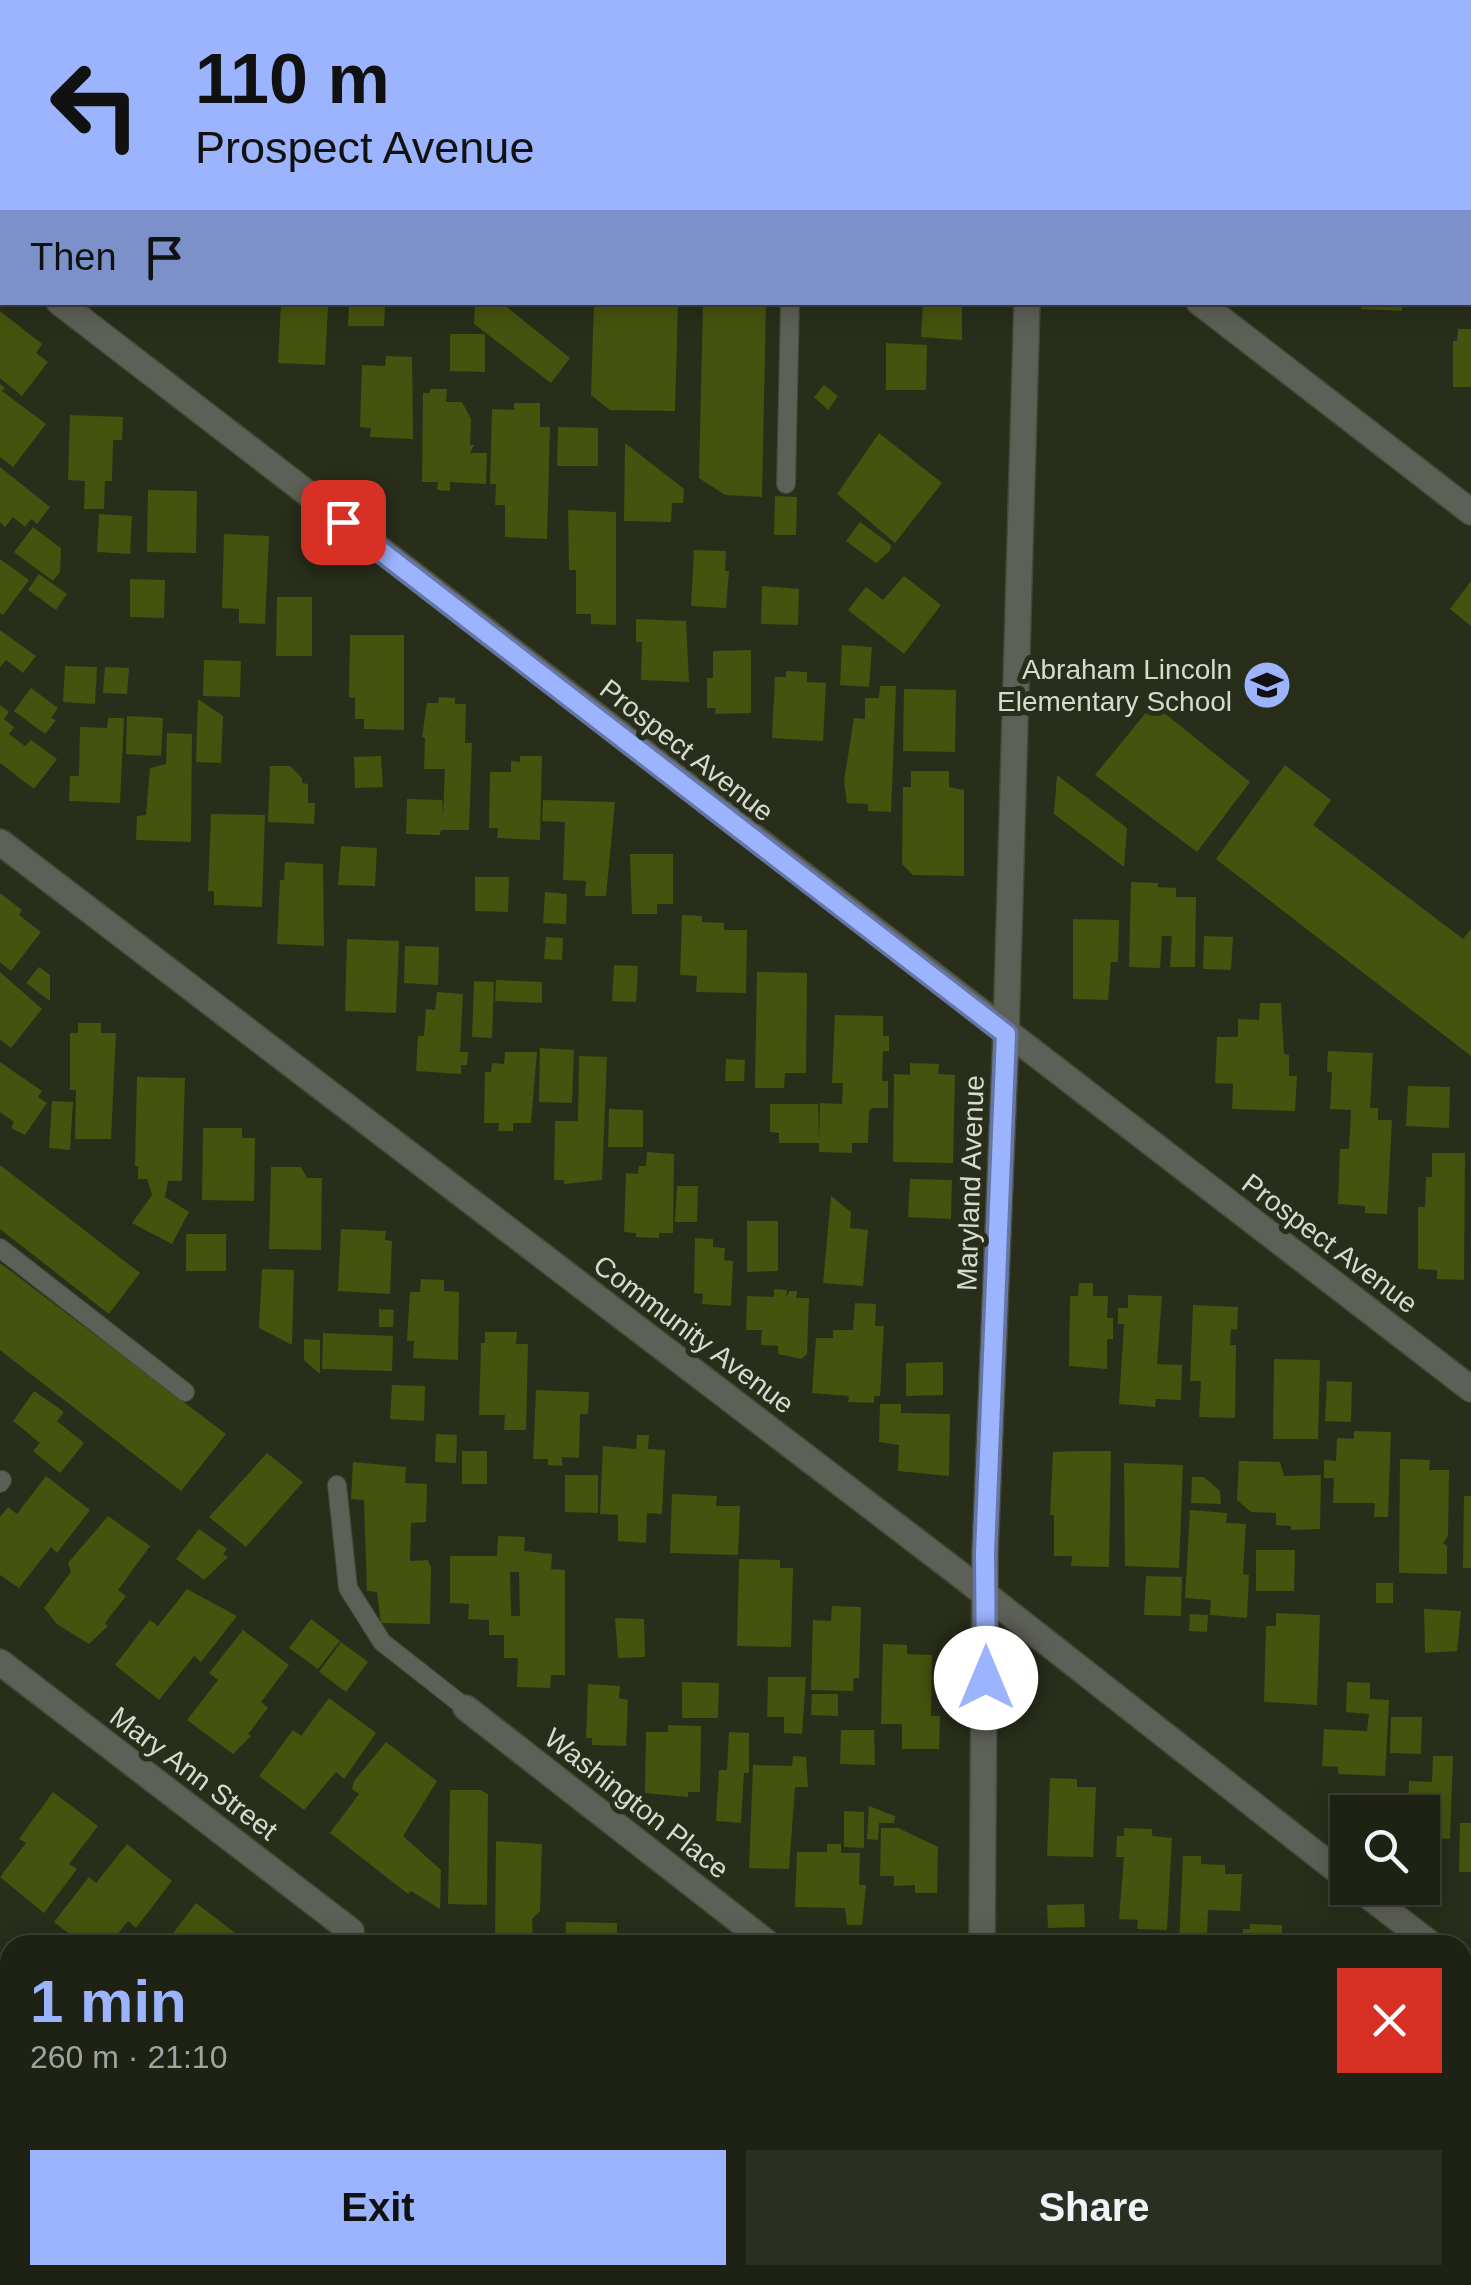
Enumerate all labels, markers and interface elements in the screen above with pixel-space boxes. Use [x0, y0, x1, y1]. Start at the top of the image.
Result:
icon: left [30, 40, 160, 170]
text: 110 m [195, 40, 390, 118]
text: Prospect Avenue [195, 122, 534, 173]
icon: arrive [137, 230, 192, 285]
text: Then [30, 236, 117, 278]
pin [301, 480, 386, 565]
icon: arrive [316, 495, 371, 550]
place label: Abraham Lincoln Elementary School [997, 654, 1232, 717]
school or university icon: Abraham Lincoln Elementary School [1241, 659, 1293, 711]
street label: Prospect Avenue [594, 673, 779, 828]
street label: Maryland Avenue [951, 1075, 990, 1291]
street label: Prospect Avenue [1236, 1167, 1423, 1319]
street label: Community Avenue [588, 1249, 800, 1420]
position arrow [934, 1626, 1038, 1730]
street label: Mary Ann Street [104, 1701, 283, 1846]
street label: Washington Place [539, 1722, 735, 1885]
map controls [1330, 1795, 1440, 1905]
button: search [1330, 1795, 1440, 1905]
text: 1 min [30, 1968, 187, 2035]
button: close [1337, 1968, 1442, 2073]
text: 260 m · 21:10 [30, 2039, 227, 2075]
button: Exit [30, 2150, 726, 2265]
button: Share [746, 2150, 1442, 2265]

